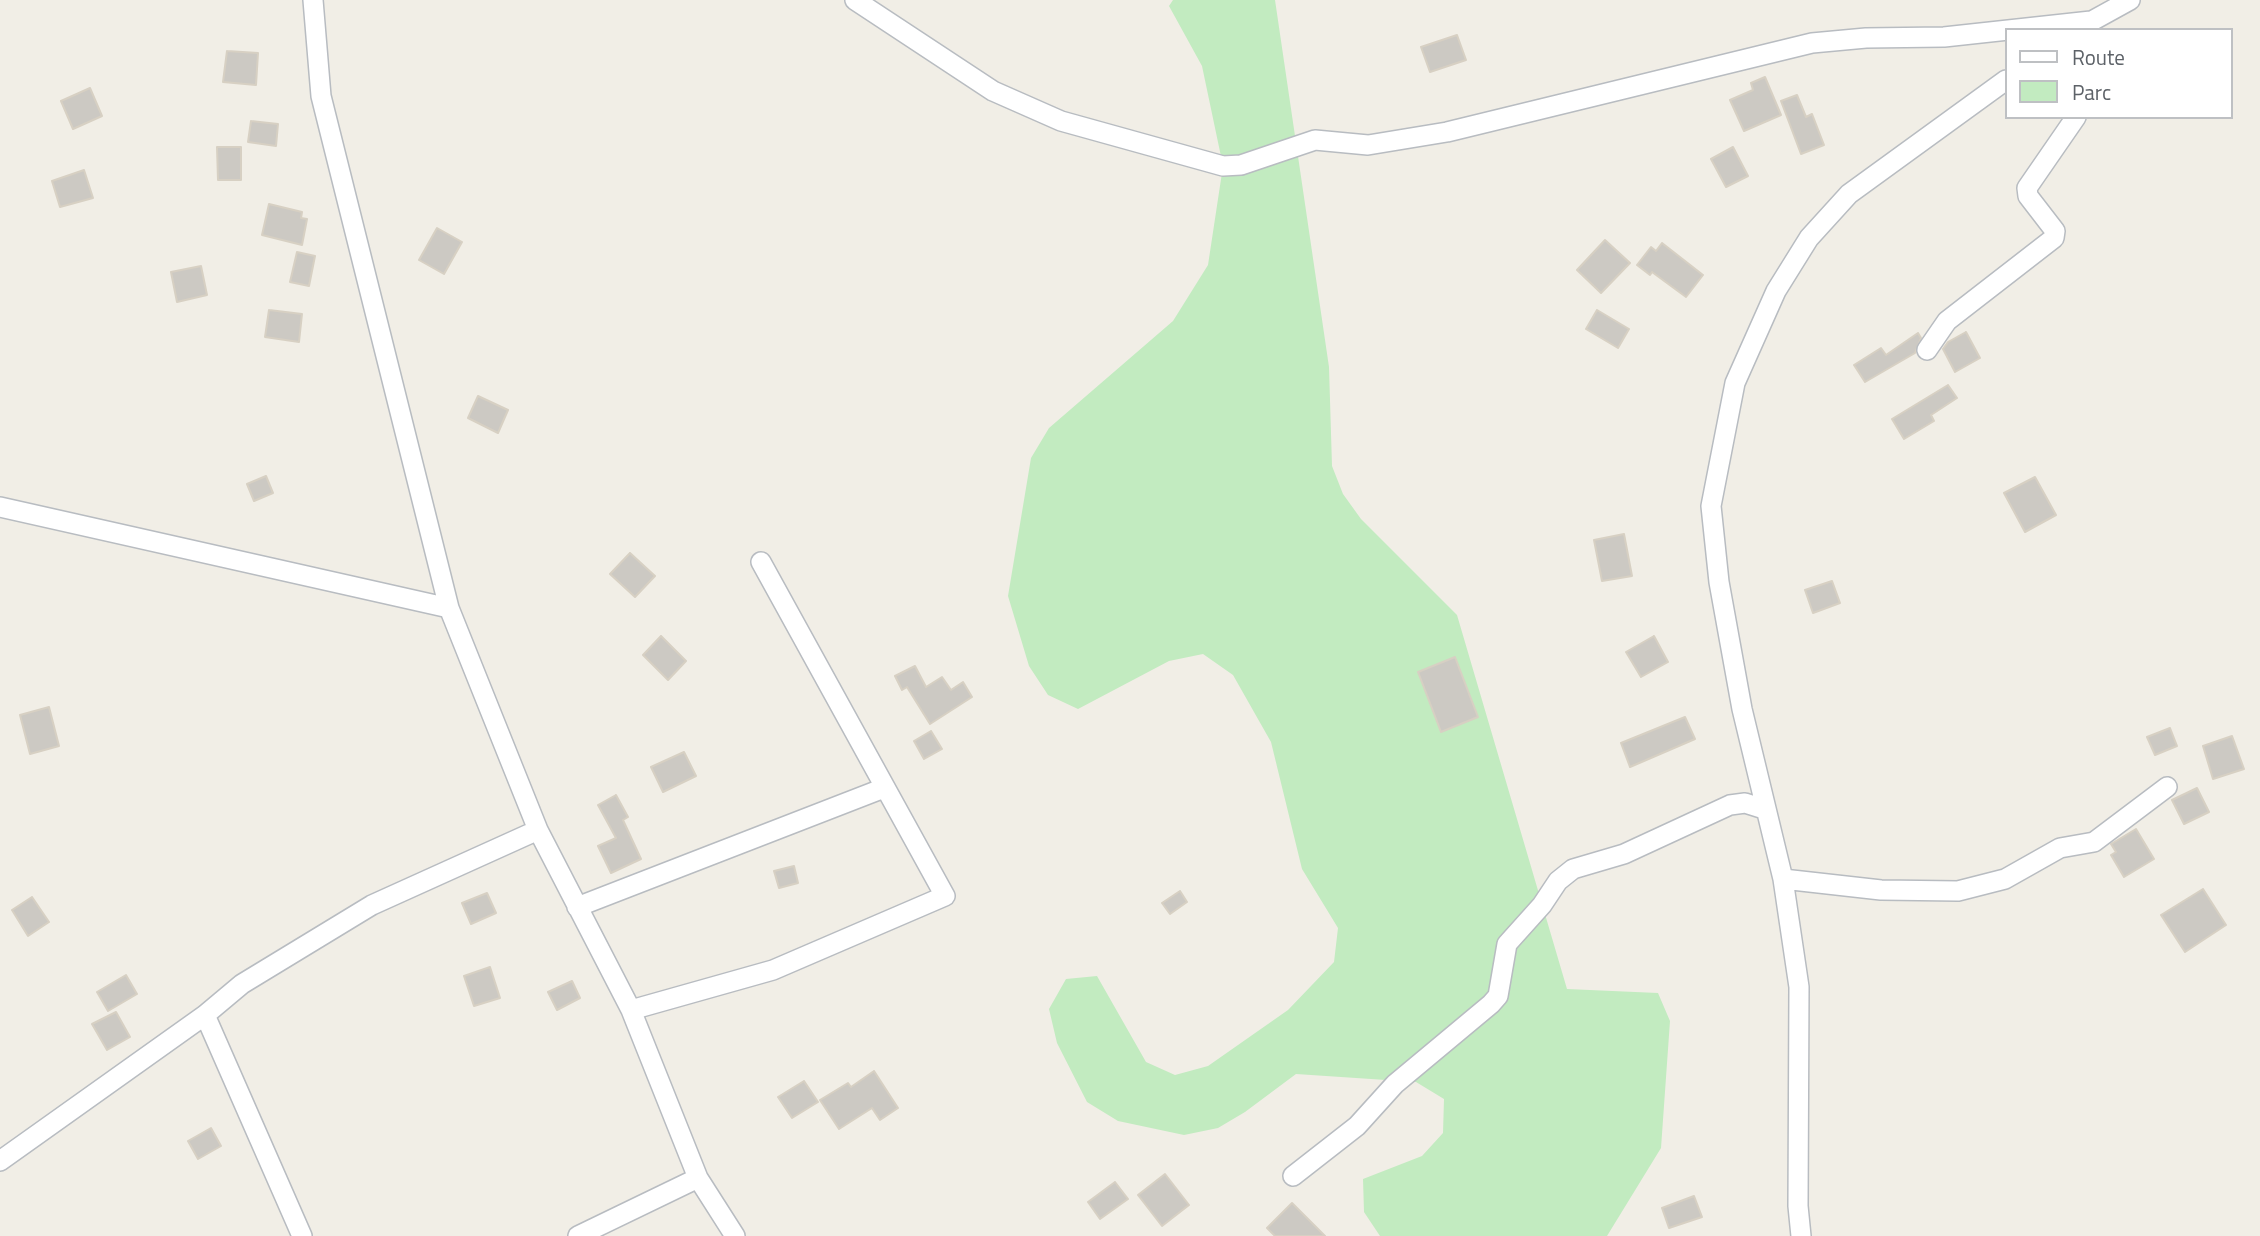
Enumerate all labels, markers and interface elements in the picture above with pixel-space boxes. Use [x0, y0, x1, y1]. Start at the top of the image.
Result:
legend [2004, 28, 2232, 119]
text: Route [2072, 41, 2125, 73]
text: Parc [2072, 76, 2111, 108]

